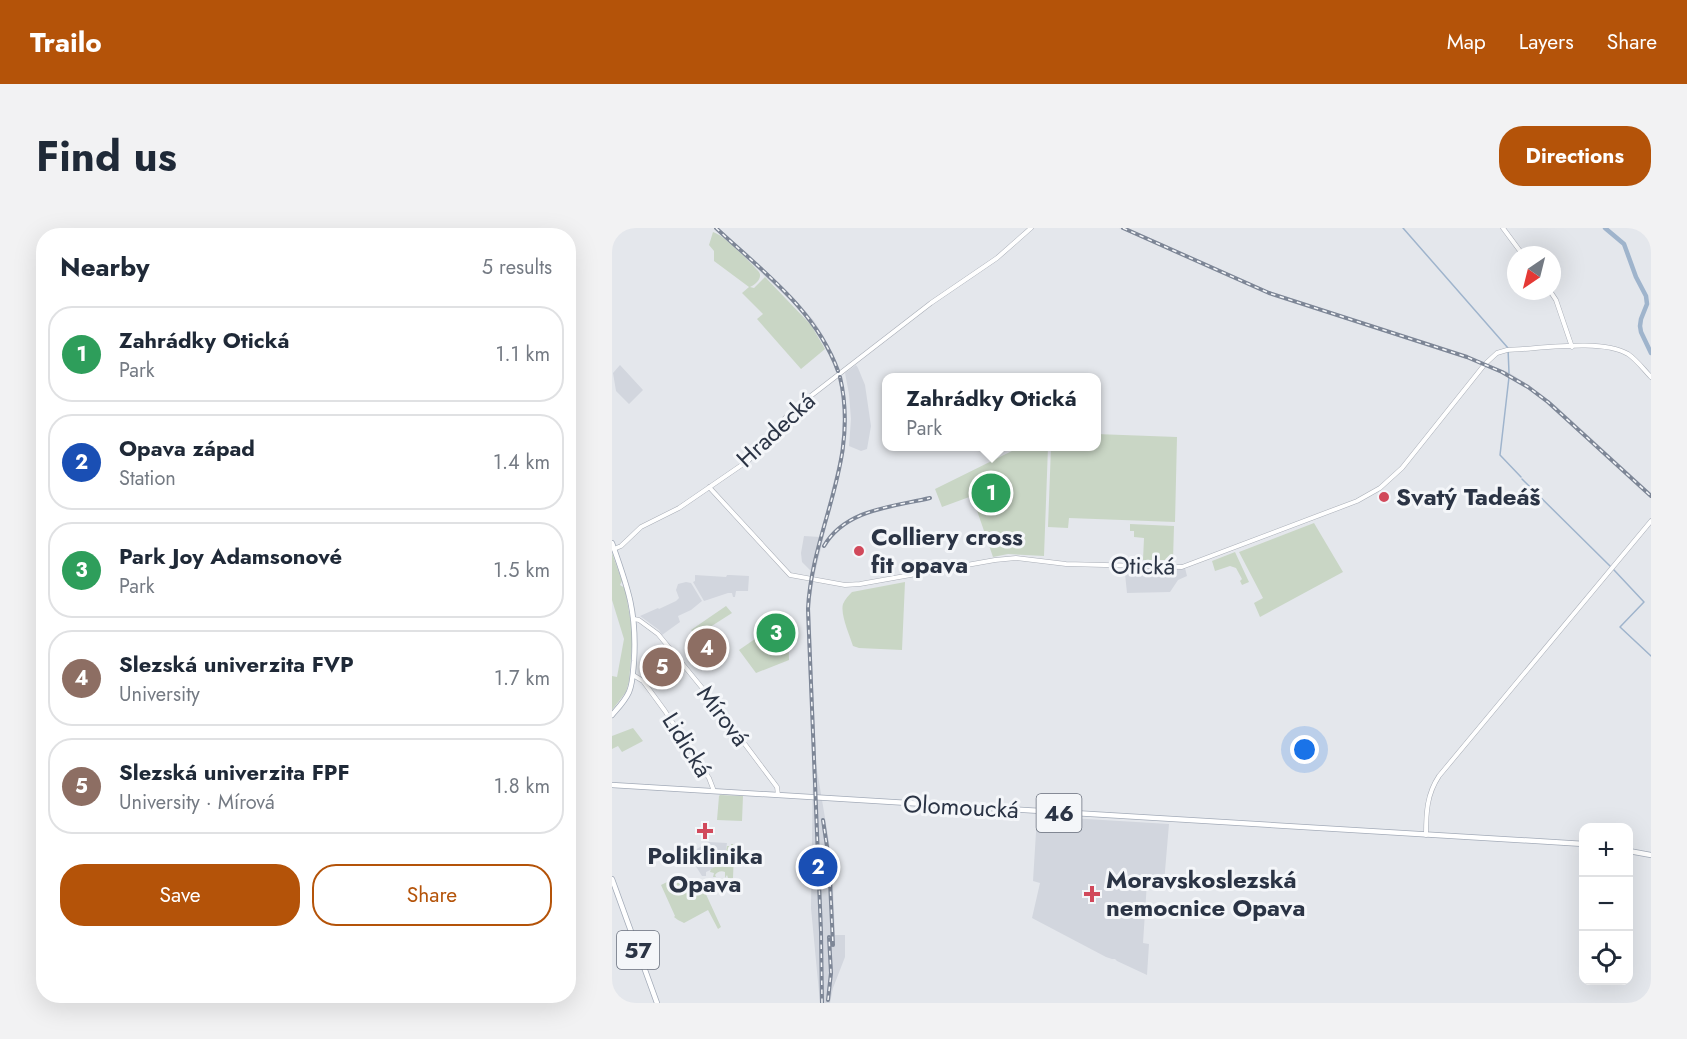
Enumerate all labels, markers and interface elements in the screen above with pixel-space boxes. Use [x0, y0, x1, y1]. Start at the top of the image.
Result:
text: Trailo [30, 22, 102, 63]
text: Map [1447, 27, 1486, 57]
text: Layers [1519, 27, 1574, 57]
text: Share [1607, 27, 1657, 57]
text: Find us [36, 126, 177, 187]
button: Directions [1499, 126, 1651, 186]
north arrow [1507, 246, 1561, 300]
text: Nearby [60, 248, 149, 286]
text: 5 results [482, 253, 552, 282]
text: Zahrádky Otická [119, 324, 289, 356]
text: 1 [76, 340, 87, 369]
text: 1.1 km [496, 340, 550, 369]
text: Park [119, 356, 155, 385]
popup [882, 373, 1101, 451]
text: Zahrádky Otická [906, 382, 1077, 414]
street label: Hradecká [728, 384, 823, 475]
text: Park [906, 414, 942, 443]
text: Opava západ [119, 432, 255, 464]
text: 2 [75, 448, 88, 477]
text: 1.4 km [493, 448, 550, 477]
text: Station [119, 464, 176, 493]
pin: 1 [972, 470, 1010, 516]
place label: Svatý Tadeáš [1396, 479, 1541, 514]
marker: Svatý Tadeáš [1377, 490, 1391, 504]
place label: Colliery cross fit opava [871, 519, 1023, 582]
text: Park Joy Adamsonové [119, 540, 342, 572]
marker: Colliery cross fit opava [852, 544, 866, 558]
street label: Otická [1110, 547, 1176, 584]
text: 3 [75, 556, 88, 585]
text: 1.5 km [493, 556, 550, 585]
text: Park [119, 572, 155, 601]
pin: 3 [756, 610, 796, 656]
pin: 4 [688, 626, 727, 670]
pin: 5 [643, 644, 682, 690]
text: Slezská univerzita FVP [119, 648, 354, 680]
text: 4 [75, 664, 88, 693]
text: 1.7 km [494, 664, 550, 693]
street label: Mírová [689, 678, 758, 754]
text: University [119, 680, 200, 709]
street label: Lidická [654, 706, 721, 784]
your location [1290, 735, 1319, 764]
text: Slezská univerzita FPF [119, 756, 350, 788]
text: 5 [75, 772, 88, 801]
text: 1.8 km [494, 772, 550, 801]
street label: Olomoucká [902, 786, 1020, 827]
text: University · Mírová [119, 788, 275, 817]
road number: 46 [1036, 794, 1082, 832]
marker: Poliklinika Opava [696, 822, 714, 840]
map controls [1579, 823, 1633, 985]
button: + [1579, 823, 1633, 877]
place label: Poliklinika Opava [647, 838, 763, 901]
pin: 2 [798, 844, 838, 890]
place label: Moravskoslezská nemocnice Opava [1106, 862, 1305, 925]
button: Save [60, 864, 300, 926]
button: Share [312, 864, 552, 926]
button: − [1579, 877, 1633, 931]
marker: Moravskoslezská nemocnice Opava [1083, 885, 1101, 903]
road number: 57 [617, 931, 659, 969]
button: locate [1579, 931, 1633, 985]

